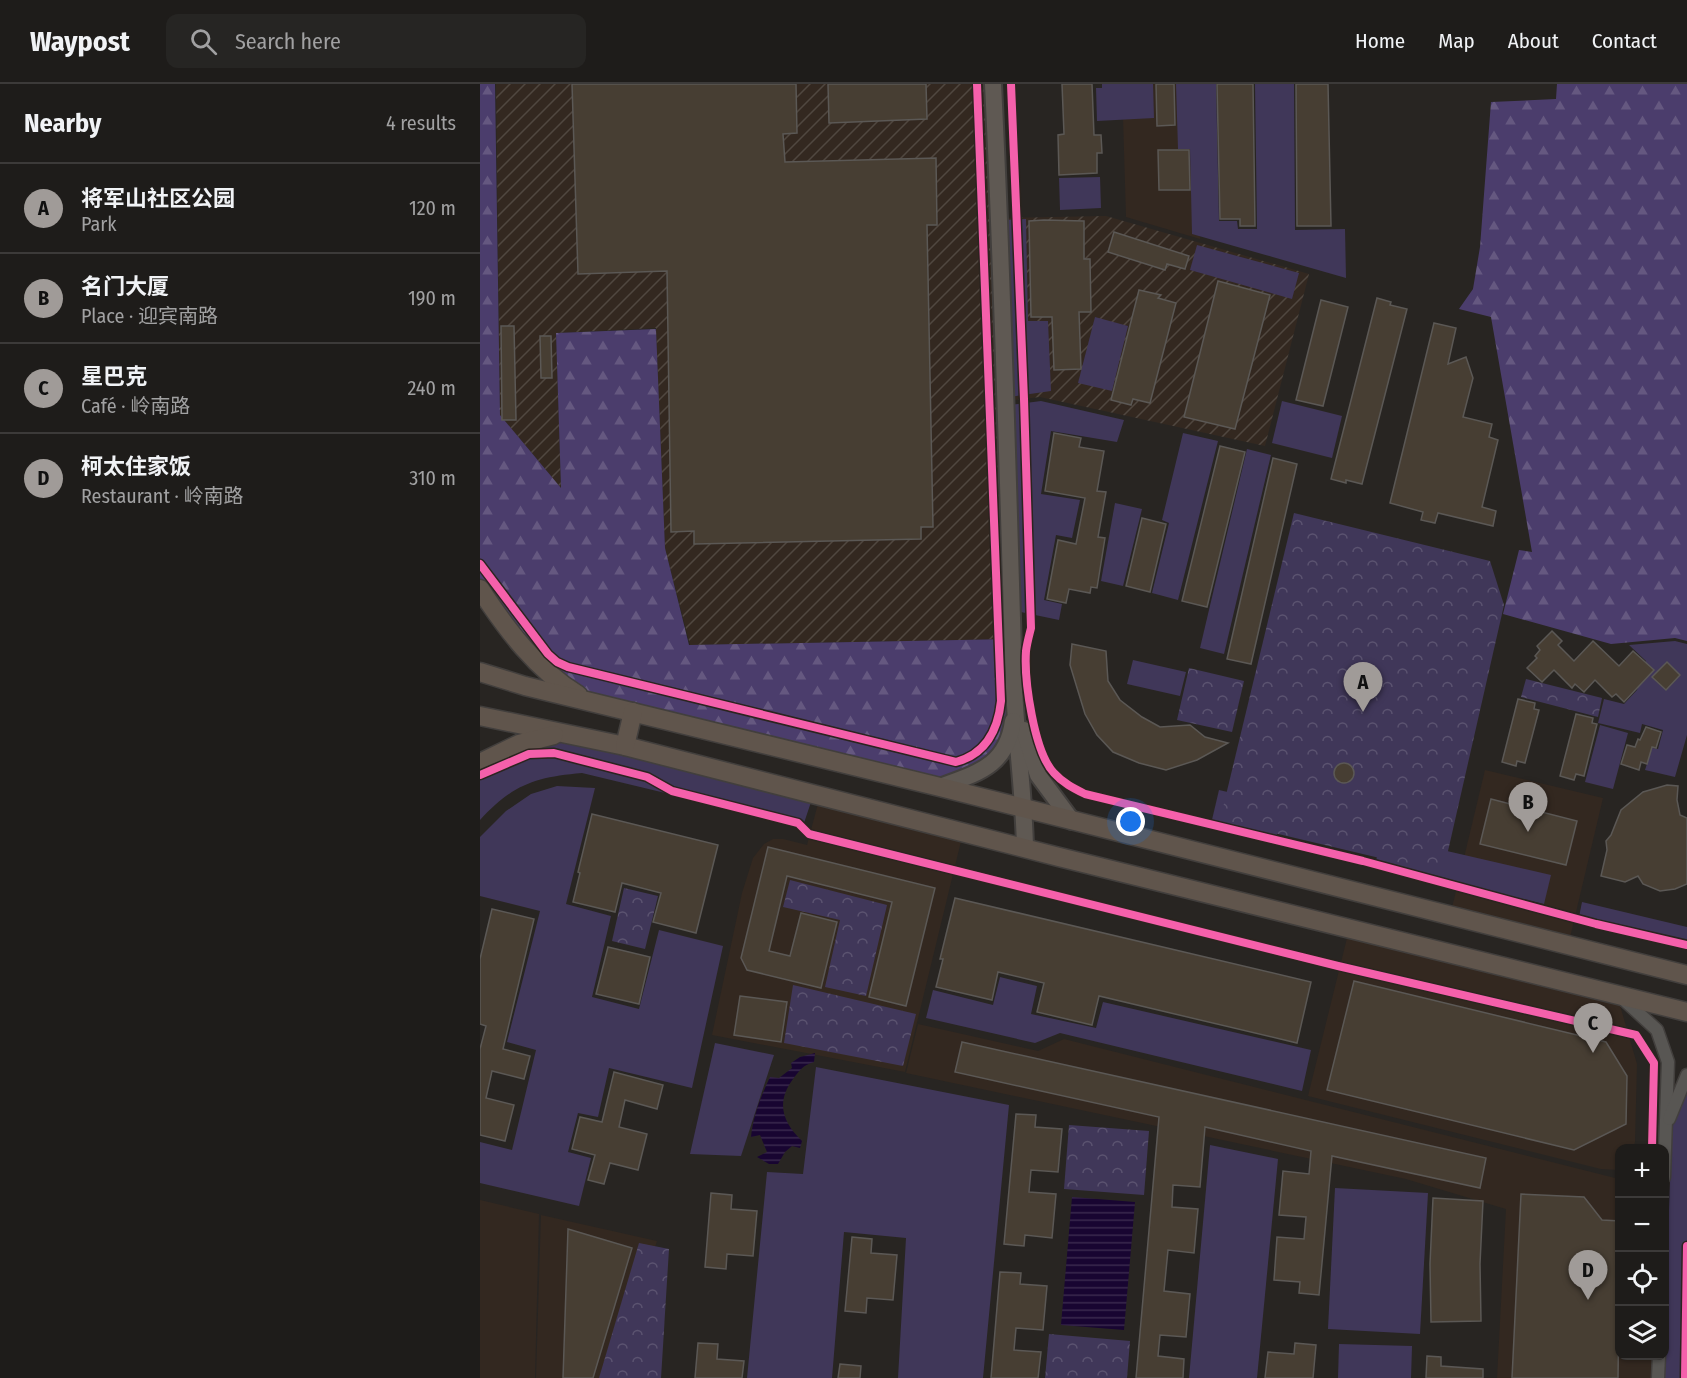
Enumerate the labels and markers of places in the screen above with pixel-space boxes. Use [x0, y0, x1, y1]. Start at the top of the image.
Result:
pin: A [1344, 662, 1382, 712]
pin: B [1508, 782, 1548, 832]
pin: C [1574, 1004, 1612, 1053]
pin: D [1568, 1250, 1608, 1300]

